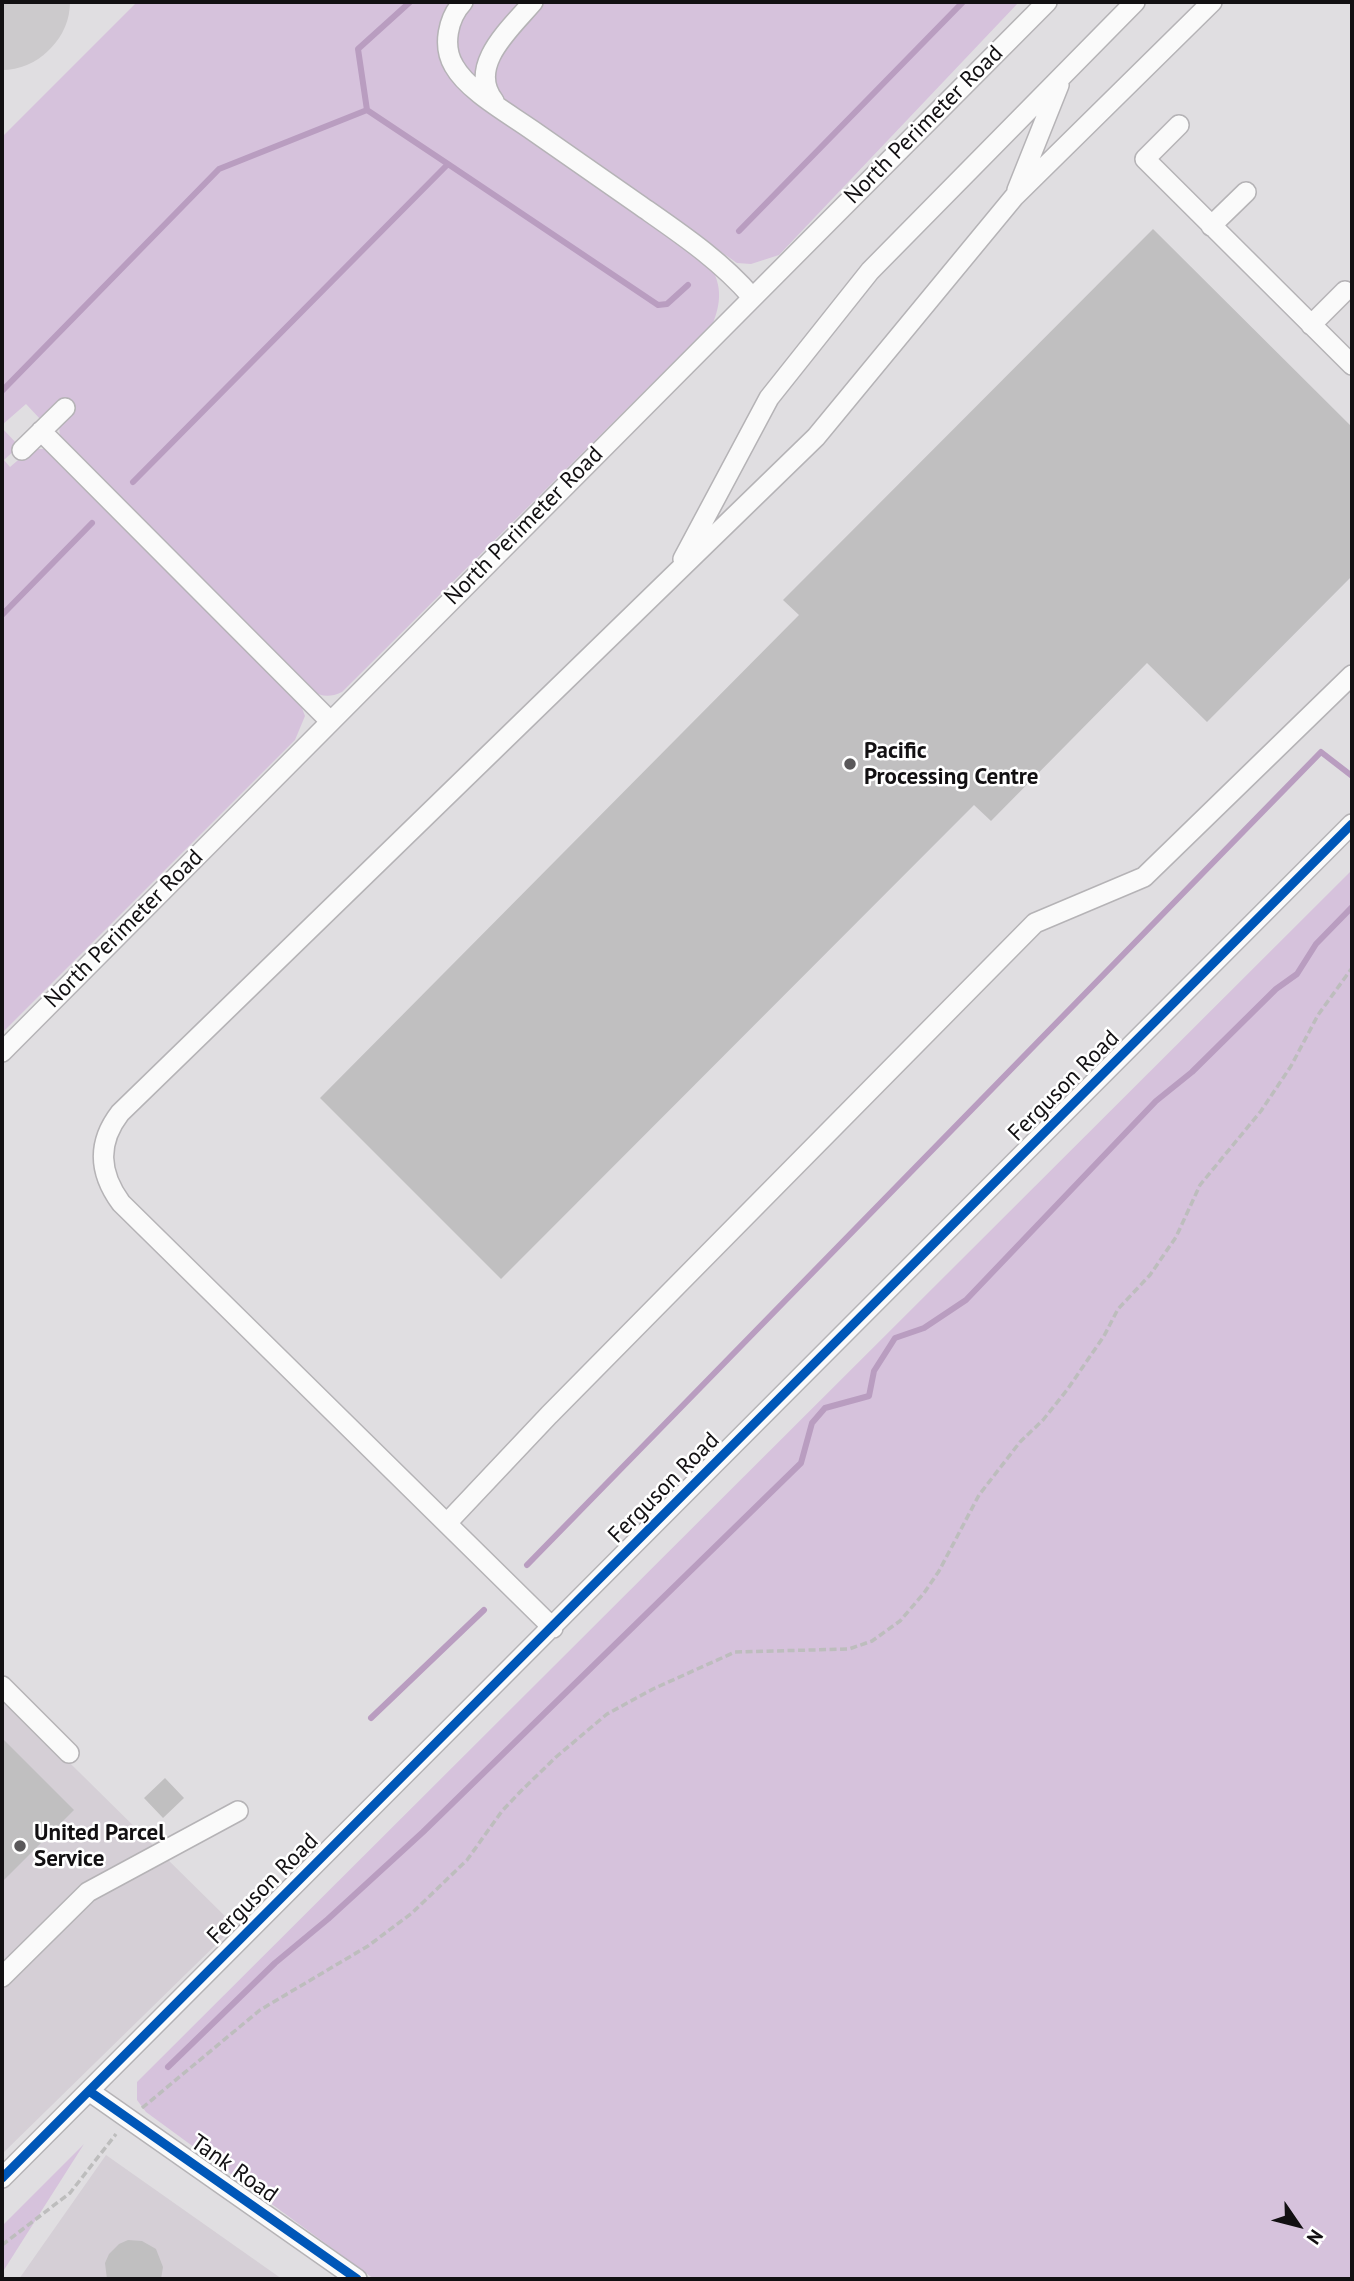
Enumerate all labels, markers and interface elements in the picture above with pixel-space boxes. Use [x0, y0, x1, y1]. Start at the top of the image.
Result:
street label: North Perimeter Road [839, 40, 1009, 210]
street label: North Perimeter Road [439, 441, 609, 611]
place label: Pacific Processing Centre [864, 737, 1038, 791]
marker: Pacific Processing Centre [842, 756, 858, 772]
street label: North Perimeter Road [39, 844, 209, 1014]
street label: Ferguson Road [1003, 1025, 1125, 1147]
street label: Ferguson Road [603, 1427, 725, 1549]
place label: United Parcel Service [34, 1819, 165, 1873]
street label: Ferguson Road [202, 1828, 324, 1950]
marker: United Parcel Service [12, 1838, 28, 1854]
street label: Tank Road [185, 2129, 283, 2209]
north arrow [1263, 2190, 1333, 2260]
text: N [1302, 2225, 1329, 2249]

